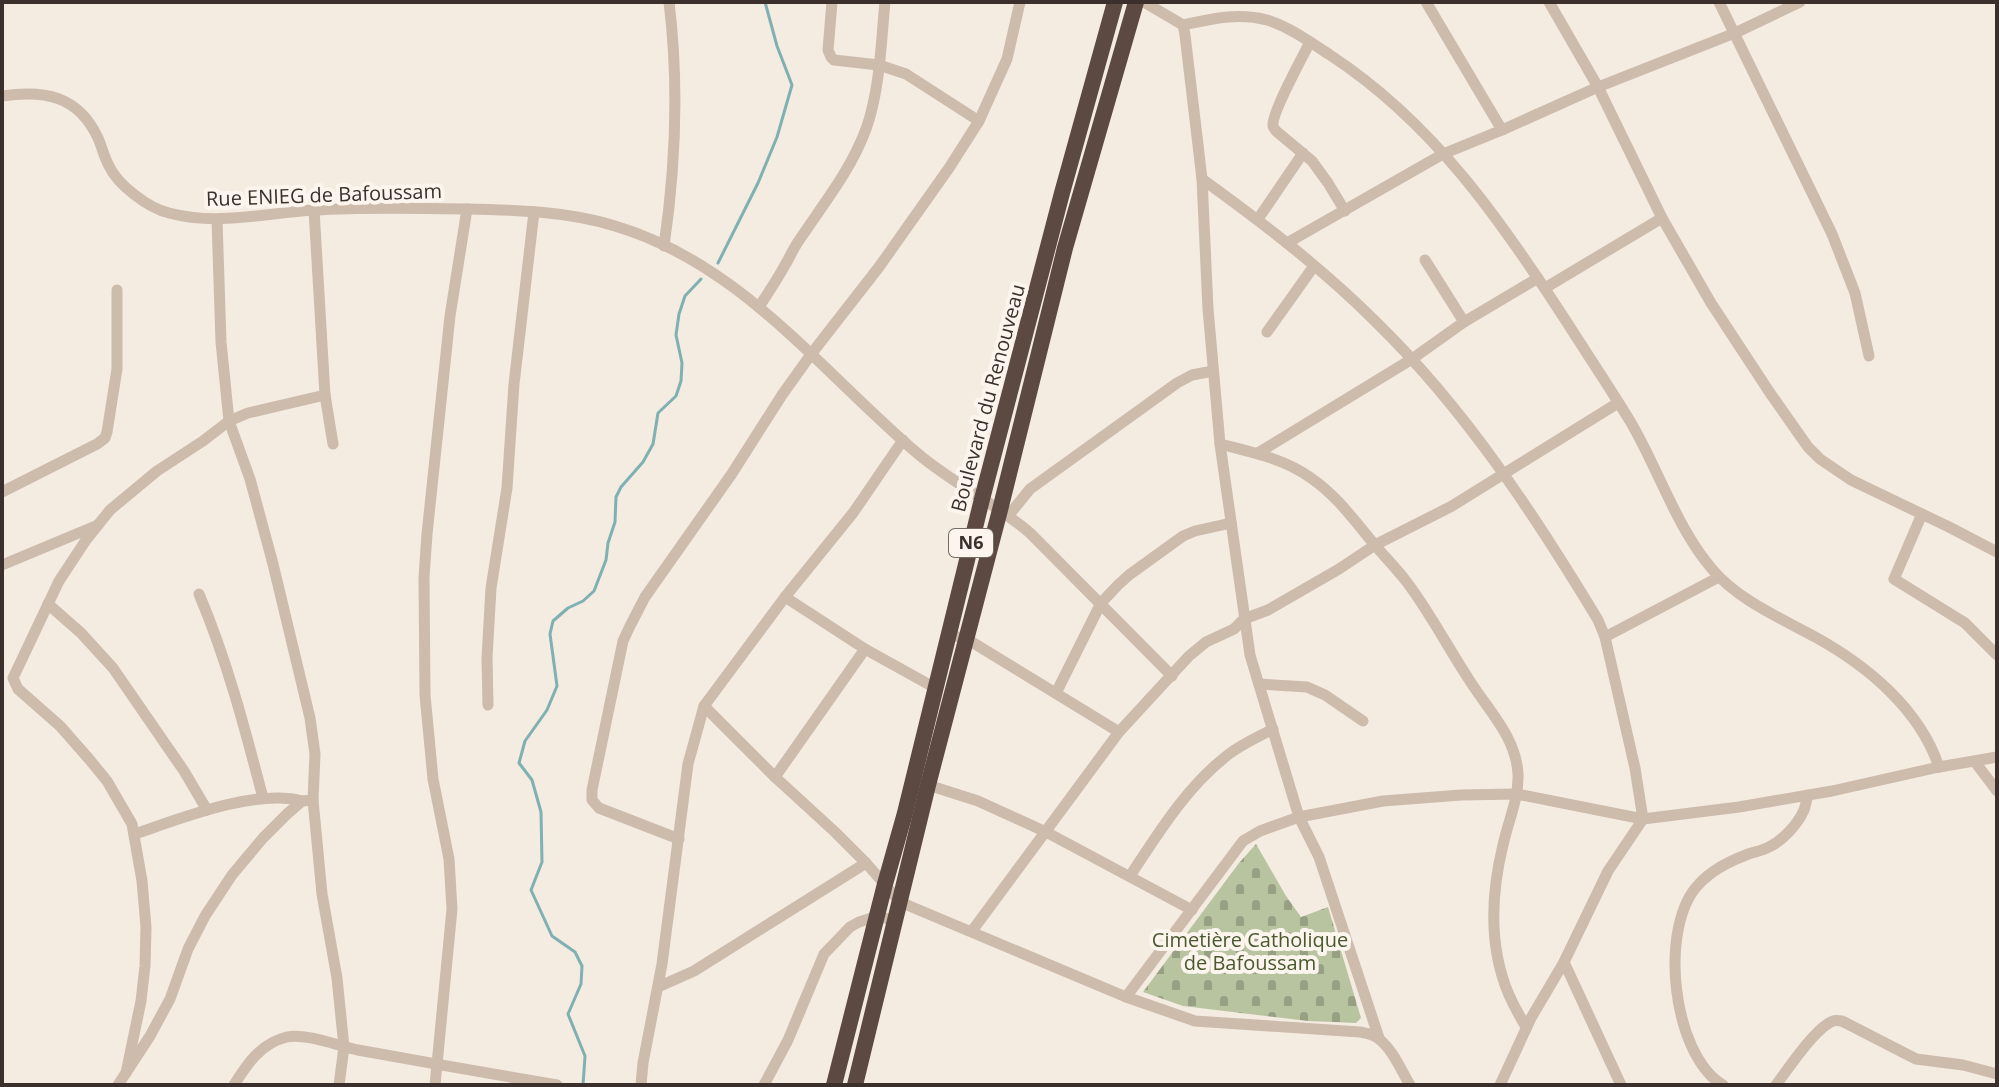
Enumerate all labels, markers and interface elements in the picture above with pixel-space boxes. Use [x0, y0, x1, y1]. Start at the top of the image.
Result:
street label: Rue ENIEG de Bafoussam [206, 177, 442, 212]
street label: Boulevard du Renouveau [944, 281, 1031, 515]
road number: N6 [949, 529, 993, 557]
park label: Cimetière Catholique de Bafoussam [1152, 926, 1348, 976]

